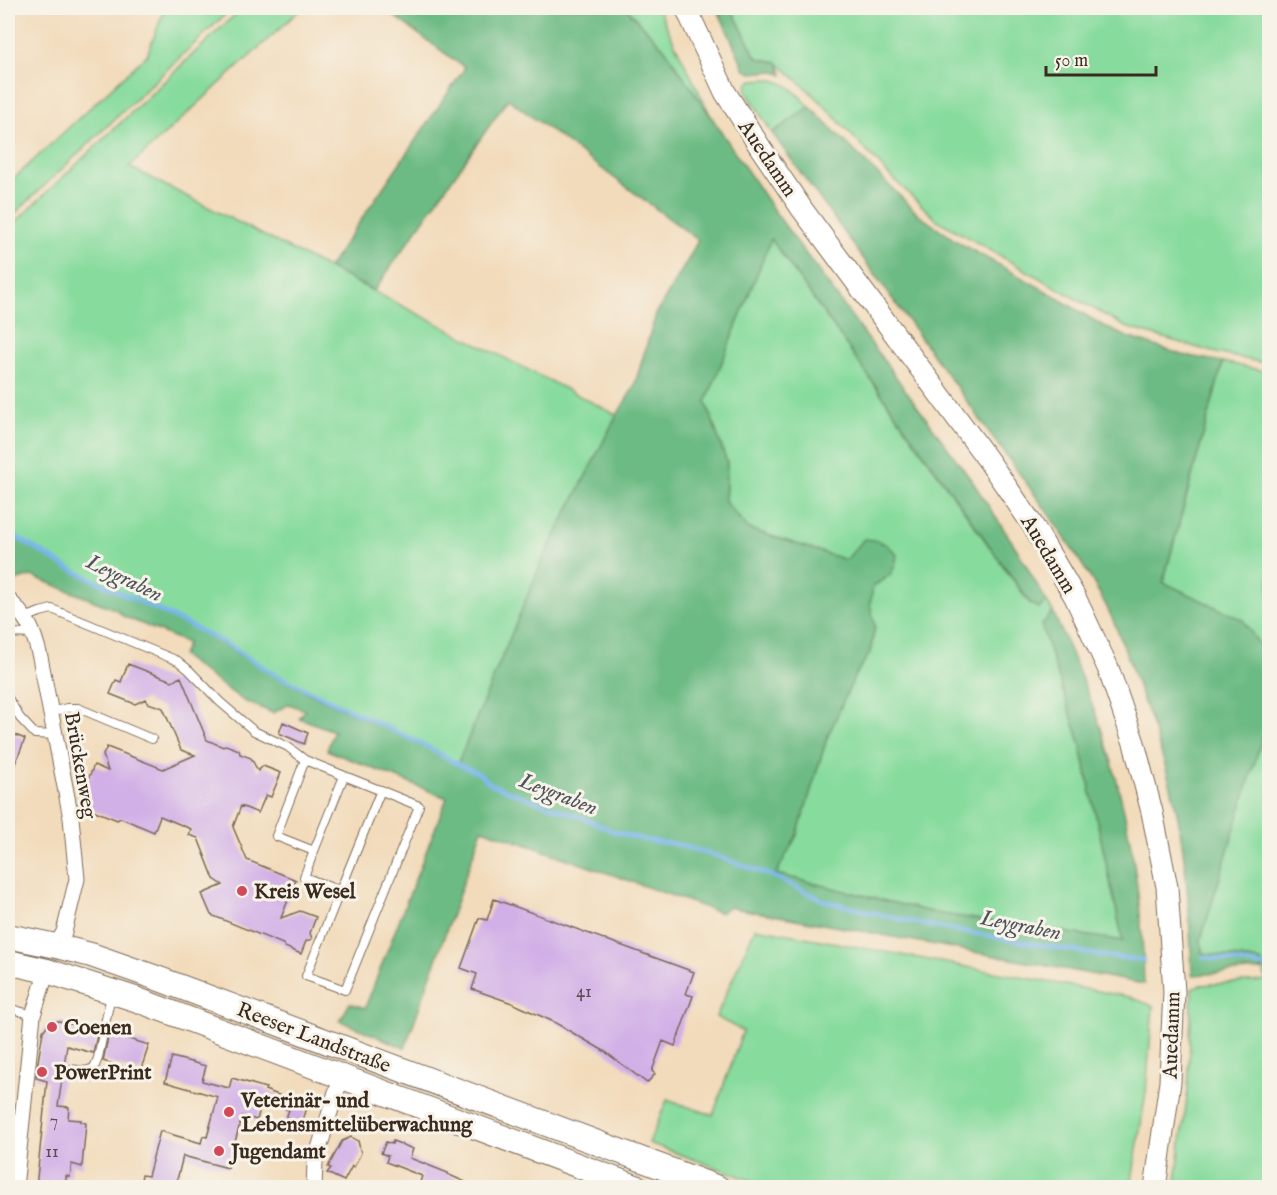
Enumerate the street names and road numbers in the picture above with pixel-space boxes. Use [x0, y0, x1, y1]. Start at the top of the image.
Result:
street label: Auedamm [731, 114, 802, 203]
street label: Auedamm [1013, 509, 1082, 599]
street label: Brückenweg [57, 710, 102, 821]
street label: Auedamm [1157, 991, 1188, 1080]
street label: Reeser Landstraße [233, 997, 395, 1080]

